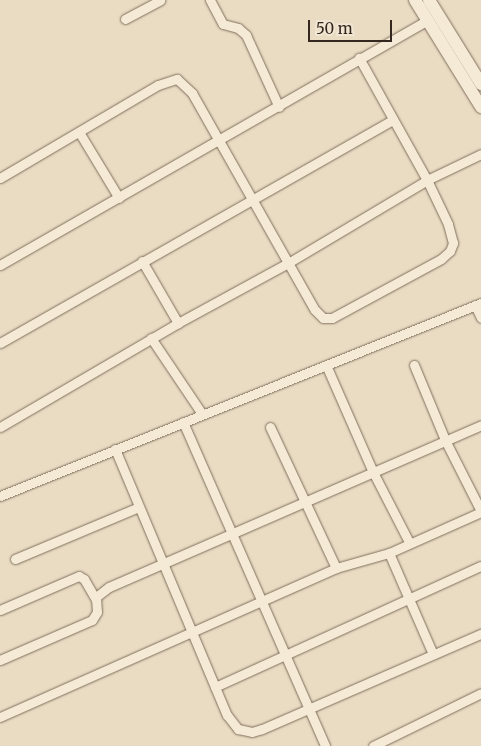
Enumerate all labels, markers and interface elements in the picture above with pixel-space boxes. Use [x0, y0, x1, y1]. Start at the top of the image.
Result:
scale bar [311, 10, 395, 42]
text: 50 m [316, 19, 353, 38]

